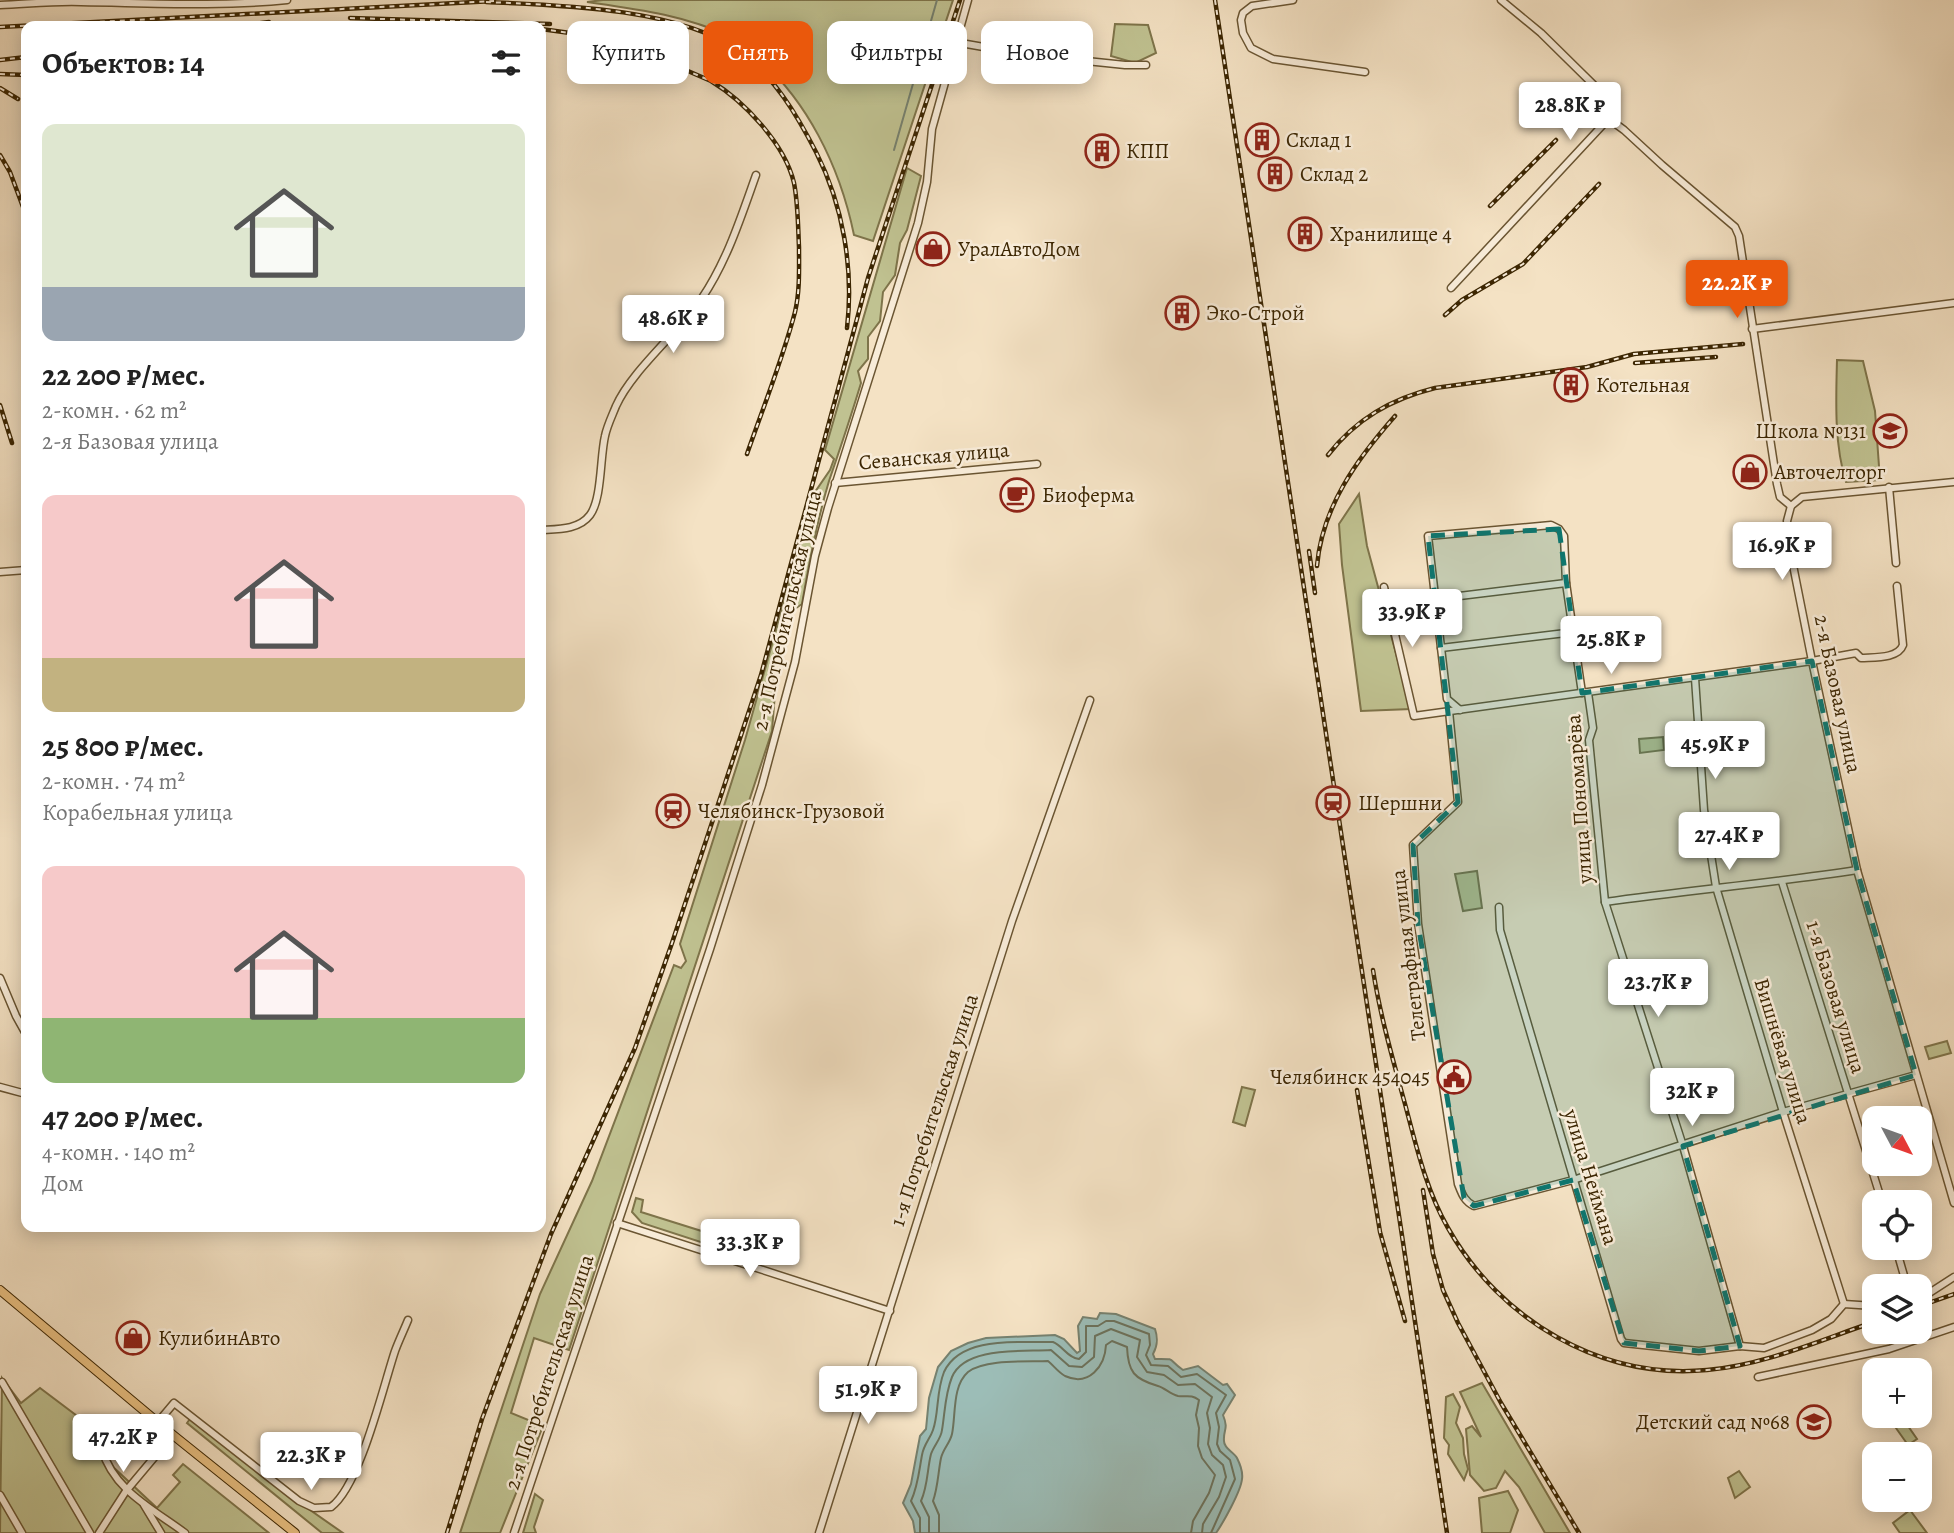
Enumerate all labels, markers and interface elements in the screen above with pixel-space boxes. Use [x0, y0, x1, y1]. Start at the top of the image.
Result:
chip: Купить [567, 21, 689, 84]
chip: Снять [703, 21, 813, 84]
chip: Фильтры [827, 21, 967, 84]
chip: Новое [981, 21, 1093, 84]
text: Объектов: 14 [42, 43, 204, 83]
icon: filters [487, 44, 525, 82]
pin: 28.8K ₽ [1505, 82, 1635, 142]
text: 28.8K ₽ [1535, 89, 1605, 120]
building icon: Склад 1 [1243, 121, 1281, 159]
place label: Склад 1 [1286, 126, 1351, 154]
building icon: КПП [1083, 132, 1121, 170]
place label: КПП [1126, 137, 1169, 165]
building icon: Склад 2 [1256, 155, 1294, 193]
place label: Склад 2 [1300, 160, 1368, 188]
icon: home [221, 170, 347, 296]
building icon: Хранилище 4 [1286, 215, 1324, 253]
place label: Хранилище 4 [1330, 220, 1452, 248]
shop icon: УралАвтоДом [914, 230, 952, 268]
place label: УралАвтоДом [958, 235, 1080, 263]
pin: 22.2K ₽ [1672, 260, 1802, 320]
text: 22.2K ₽ [1702, 267, 1772, 298]
building icon: Эко-Строй [1163, 294, 1201, 332]
pin: 48.6K ₽ [608, 296, 738, 355]
place label: Эко-Строй [1206, 299, 1305, 327]
text: 48.6K ₽ [638, 302, 708, 333]
text: 22 200 ₽/мес. [42, 355, 206, 395]
building icon: Котельная [1552, 366, 1590, 404]
place label: Котельная [1596, 371, 1690, 399]
text: 2-комн. · 62 m² [42, 395, 187, 426]
school or university icon: Школа №131 [1871, 412, 1909, 450]
place label: Школа №131 [1755, 417, 1866, 445]
text: 2-я Базовая улица [42, 426, 219, 457]
street label: Севанская улица [857, 435, 1011, 477]
shop icon: Авточелторг [1731, 453, 1769, 491]
place label: Авточелторг [1773, 458, 1886, 486]
cafe icon: Биоферма [998, 476, 1036, 514]
place label: Биоферма [1042, 481, 1135, 509]
street label: 2-я Потребительская улица [746, 487, 828, 733]
pin: 16.9K ₽ [1717, 522, 1847, 582]
text: 16.9K ₽ [1749, 529, 1815, 560]
icon: home [221, 541, 347, 667]
pin: 33.9K ₽ [1347, 590, 1477, 649]
text: 33.9K ₽ [1378, 596, 1446, 627]
street label: 2-я Базовая улица [1808, 612, 1869, 776]
pin: 25.8K ₽ [1546, 616, 1676, 676]
text: 25.8K ₽ [1576, 623, 1646, 654]
street label: улица Пономарёва [1559, 713, 1599, 886]
pin: 45.9K ₽ [1650, 722, 1780, 781]
text: 25 800 ₽/мес. [42, 726, 204, 766]
text: 45.9K ₽ [1681, 728, 1749, 759]
text: 2-комн. · 74 m² [42, 766, 185, 797]
station icon: Шершни [1314, 784, 1352, 822]
place label: Шершни [1358, 789, 1442, 817]
station icon: Челябинск-Грузовой [654, 792, 692, 830]
text: Корабельная улица [42, 797, 233, 828]
place label: Челябинск-Грузовой [698, 797, 885, 825]
pin: 27.4K ₽ [1664, 812, 1794, 872]
text: 27.4K ₽ [1695, 819, 1763, 850]
street label: Телеграфная улица [1384, 868, 1432, 1042]
icon: home [221, 912, 347, 1038]
street label: 1-я Базовая улица [1799, 917, 1873, 1077]
pin: 23.7K ₽ [1593, 960, 1723, 1019]
text: 23.7K ₽ [1624, 966, 1692, 997]
street label: Вишнёвая улица [1748, 975, 1819, 1128]
street label: 1-я Потребительская улица [883, 990, 985, 1230]
public building icon: Челябинск 454045 [1435, 1058, 1473, 1096]
place label: Челябинск 454045 [1270, 1063, 1430, 1091]
pin: 32K ₽ [1643, 1068, 1741, 1128]
text: 32K ₽ [1666, 1075, 1718, 1106]
text: 47 200 ₽/мес. [42, 1097, 204, 1137]
street label: улица Неймана [1557, 1105, 1625, 1249]
north arrow [1862, 1106, 1932, 1176]
map controls [1862, 1106, 1932, 1512]
text: 4-комн. · 140 m² [42, 1137, 195, 1168]
text: Дом [42, 1168, 84, 1199]
button: locate [1862, 1190, 1932, 1260]
pin: 33.3K ₽ [685, 1220, 815, 1279]
text: 33.3K ₽ [717, 1226, 783, 1257]
street label: 2-я Потребительская улица [498, 1250, 600, 1493]
button: layers [1862, 1274, 1932, 1344]
shop icon: КулибинАвто [114, 1319, 152, 1357]
place label: КулибинАвто [158, 1324, 280, 1352]
button: + [1862, 1358, 1932, 1428]
pin: 51.9K ₽ [803, 1366, 933, 1426]
text: 51.9K ₽ [835, 1373, 901, 1404]
school or university icon: Детский сад №68 [1795, 1403, 1833, 1441]
place label: Детский сад №68 [1636, 1408, 1790, 1436]
pin: 47.2K ₽ [58, 1414, 188, 1474]
text: 47.2K ₽ [89, 1421, 157, 1452]
pin: 22.3K ₽ [246, 1432, 376, 1492]
text: 22.3K ₽ [276, 1439, 346, 1470]
button: − [1862, 1442, 1932, 1512]

